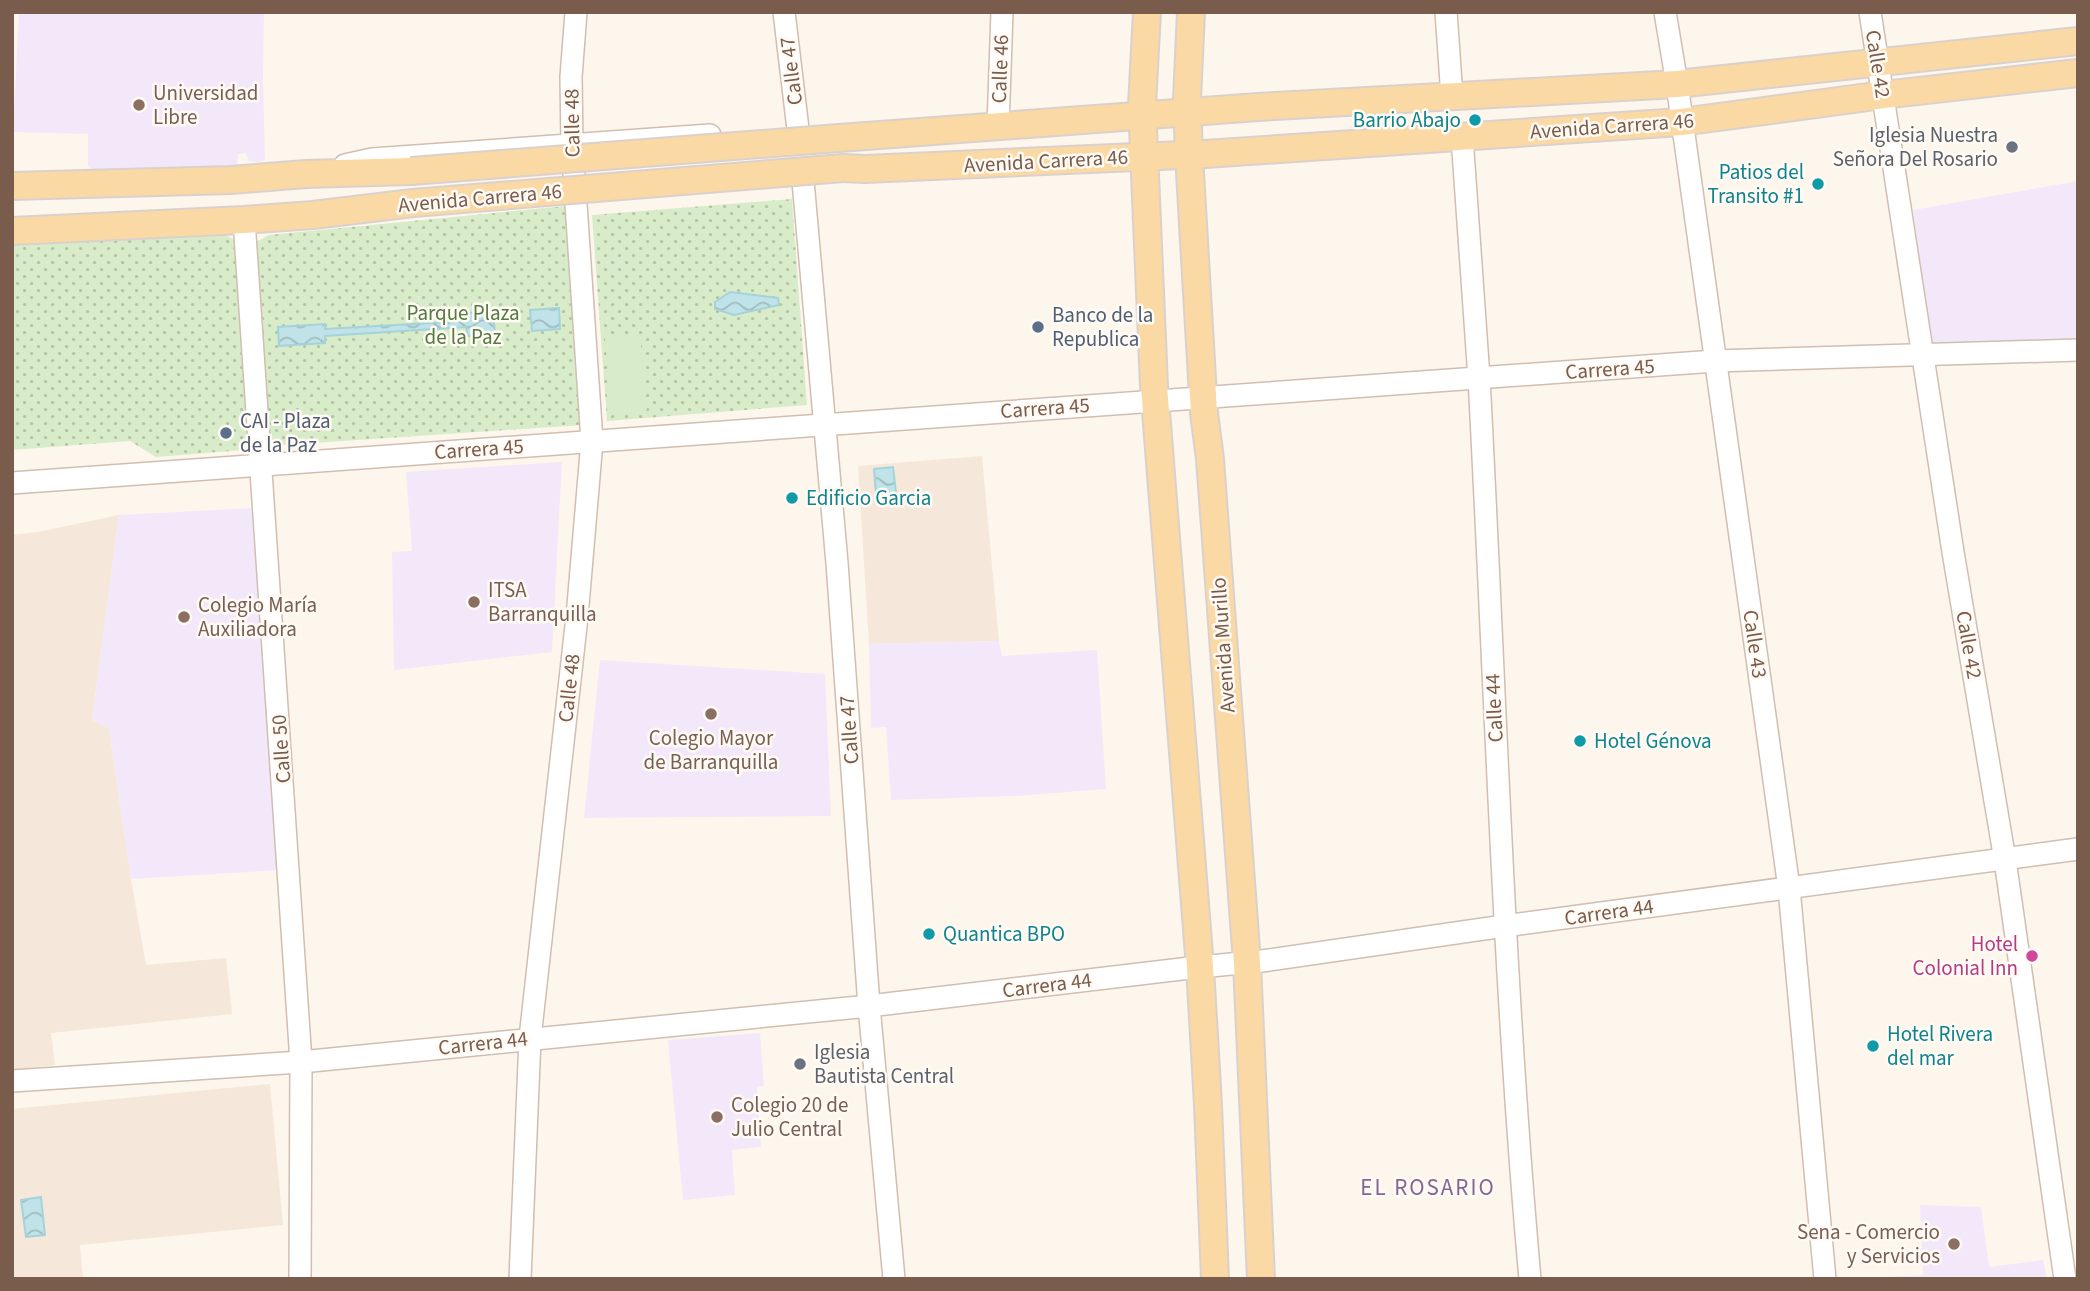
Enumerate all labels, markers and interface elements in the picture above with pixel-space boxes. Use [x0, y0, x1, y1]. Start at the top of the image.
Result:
street label: Calle 42 [1858, 28, 1898, 100]
street label: Calle 46 [984, 34, 1016, 104]
street label: Calle 47 [772, 35, 810, 107]
place label: Universidad Libre [153, 78, 258, 132]
street label: Calle 48 [556, 88, 588, 158]
marker: Universidad Libre [131, 97, 147, 113]
place label: Barrio Abajo [1353, 105, 1461, 135]
street label: Avenida Carrera 46 [1529, 105, 1695, 147]
marker: Barrio Abajo [1467, 112, 1483, 128]
place label: Iglesia Nuestra Señora Del Rosario [1833, 120, 1998, 174]
marker: Iglesia Nuestra Señora Del Rosario [2004, 139, 2020, 155]
street label: Avenida Carrera 46 [963, 142, 1129, 180]
place label: Patios del Transito #1 [1708, 157, 1804, 211]
street label: Avenida Carrera 46 [397, 176, 563, 220]
marker: Patios del Transito #1 [1810, 176, 1826, 192]
park label: Parque Plaza de la Paz [406, 298, 520, 352]
place label: Banco de la Republica [1052, 300, 1153, 354]
marker: Banco de la Republica [1030, 319, 1046, 335]
street label: Carrera 45 [1564, 351, 1656, 387]
street label: Carrera 45 [999, 390, 1091, 426]
place label: CAI - Plaza de la Paz [240, 406, 331, 460]
marker: CAI - Plaza de la Paz [218, 425, 234, 441]
street label: Carrera 45 [433, 431, 525, 467]
place label: Edificio Garcia [806, 483, 931, 513]
marker: Edificio Garcia [784, 490, 800, 506]
place label: ITSA Barranquilla [488, 575, 597, 629]
street label: Avenida Murillo [1203, 576, 1243, 714]
place label: Colegio María Auxiliadora [198, 590, 317, 644]
marker: ITSA Barranquilla [466, 594, 482, 610]
street label: Calle 43 [1735, 608, 1775, 680]
marker: Colegio María Auxiliadora [176, 609, 192, 625]
street label: Calle 42 [1948, 609, 1990, 681]
street label: Calle 48 [550, 652, 588, 724]
street label: Calle 44 [1477, 673, 1511, 743]
street label: Calle 47 [832, 695, 866, 765]
marker: Colegio Mayor de Barranquilla [703, 706, 719, 722]
street label: Calle 50 [264, 714, 298, 784]
place label: Colegio Mayor de Barranquilla [644, 723, 778, 777]
place label: Hotel Génova [1594, 726, 1712, 756]
marker: Hotel Génova [1572, 733, 1588, 749]
street label: Carrera 44 [1562, 891, 1656, 933]
place label: Quantica BPO [943, 919, 1065, 949]
marker: Quantica BPO [921, 926, 937, 942]
place label: Hotel Colonial Inn [1913, 929, 2018, 983]
marker: Hotel Colonial Inn [2024, 948, 2040, 964]
street label: Carrera 44 [1001, 965, 1093, 1005]
place label: Hotel Rivera del mar [1887, 1019, 1993, 1073]
street label: Carrera 44 [437, 1023, 529, 1063]
place label: Iglesia Bautista Central [814, 1037, 954, 1091]
marker: Hotel Rivera del mar [1865, 1038, 1881, 1054]
marker: Iglesia Bautista Central [792, 1056, 808, 1072]
place label: Colegio 20 de Julio Central [731, 1090, 848, 1144]
marker: Colegio 20 de Julio Central [709, 1109, 725, 1125]
district label: EL ROSARIO [1360, 1171, 1496, 1204]
place label: Sena - Comercio y Servicios [1797, 1217, 1940, 1271]
marker: Sena - Comercio y Servicios [1946, 1236, 1962, 1252]

